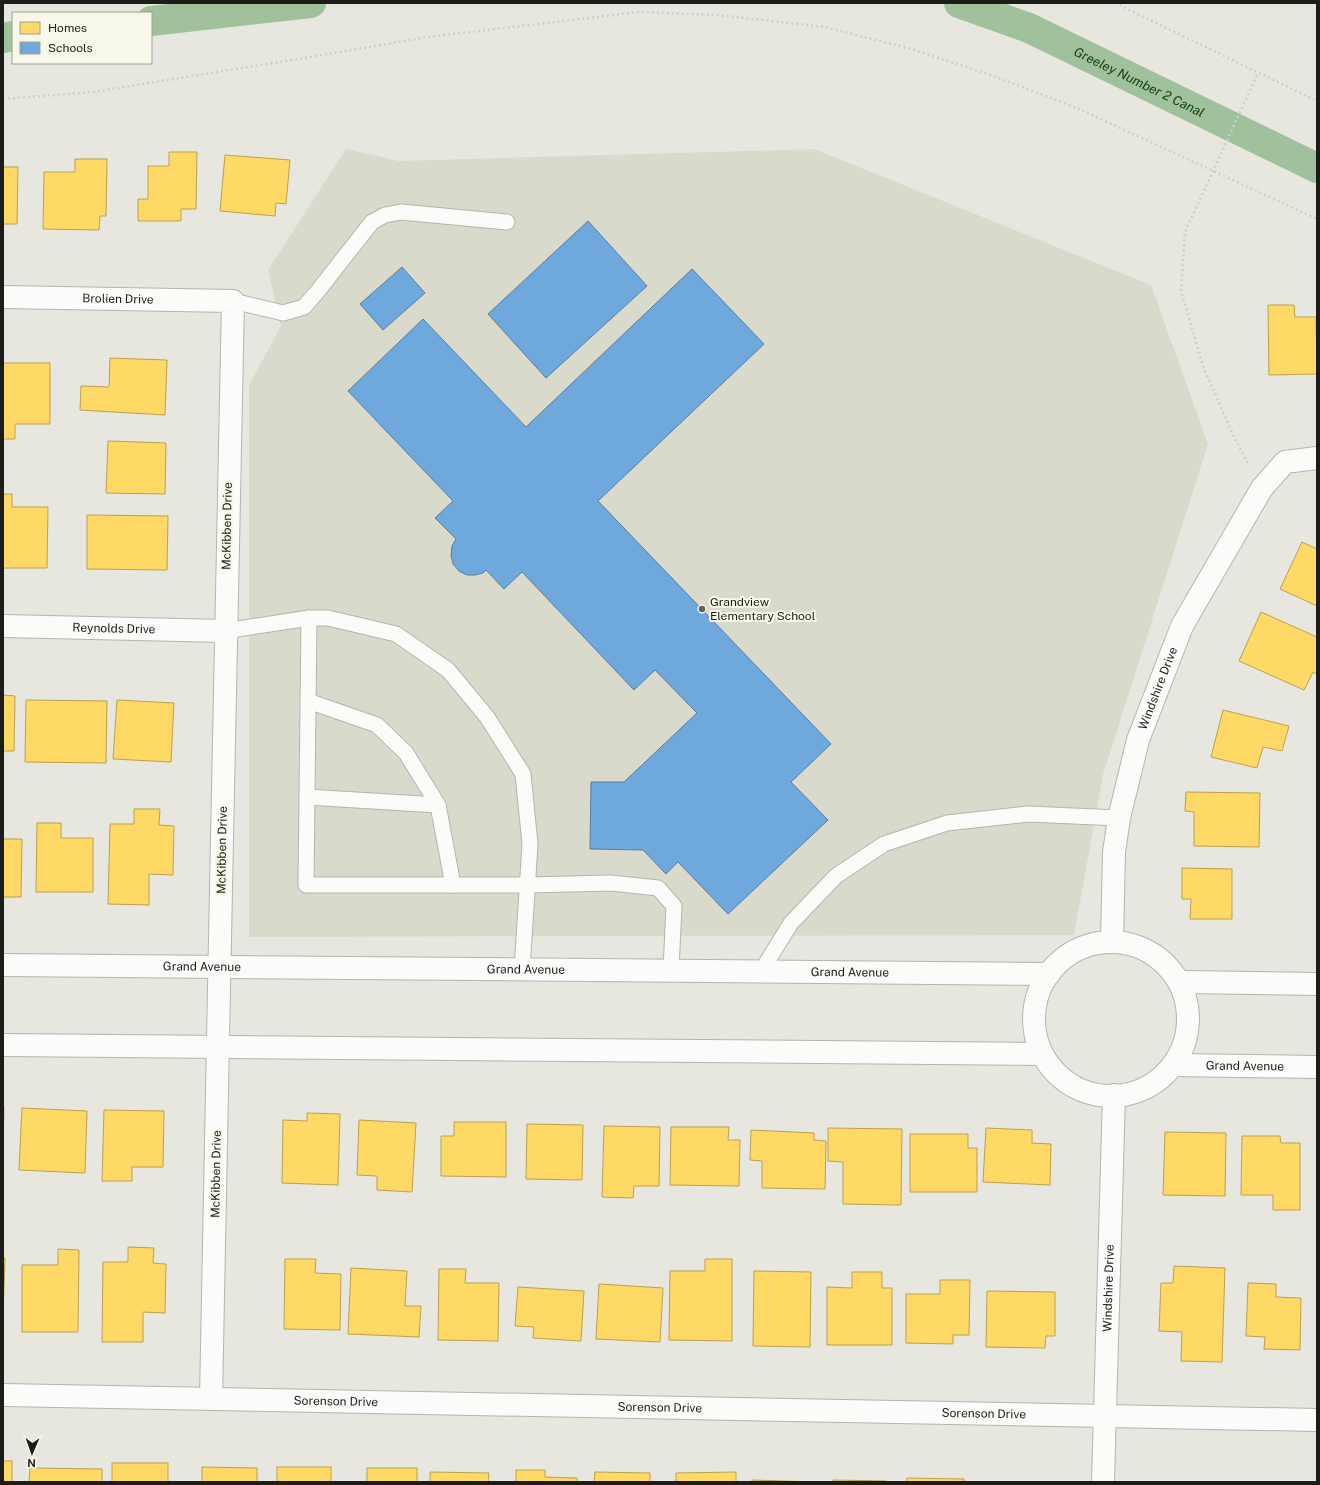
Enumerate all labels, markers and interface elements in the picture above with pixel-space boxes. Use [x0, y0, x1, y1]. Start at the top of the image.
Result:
legend [12, 12, 152, 64]
text: Homes [48, 21, 87, 35]
text: Schools [48, 41, 93, 55]
water label: Greeley Number 2 Canal [1072, 44, 1207, 120]
street label: Brolien Drive [82, 291, 154, 307]
street label: McKibben Drive [219, 482, 235, 570]
place label: Grandview Elementary School [710, 595, 816, 623]
marker: Grandview Elementary School [697, 604, 707, 614]
street label: Reynolds Drive [72, 621, 156, 636]
street label: Windshire Drive [1136, 645, 1180, 732]
street label: McKibben Drive [214, 806, 230, 894]
street label: Grand Avenue [163, 959, 241, 974]
street label: Grand Avenue [487, 962, 565, 977]
street label: Grand Avenue [811, 965, 889, 980]
street label: Grand Avenue [1206, 1058, 1284, 1074]
street label: McKibben Drive [208, 1130, 224, 1218]
street label: Windshire Drive [1100, 1244, 1117, 1332]
street label: Sorenson Drive [293, 1394, 379, 1409]
street label: Sorenson Drive [617, 1400, 703, 1415]
street label: Sorenson Drive [941, 1406, 1026, 1421]
north arrow [12, 1433, 52, 1473]
text: N [27, 1457, 36, 1469]

